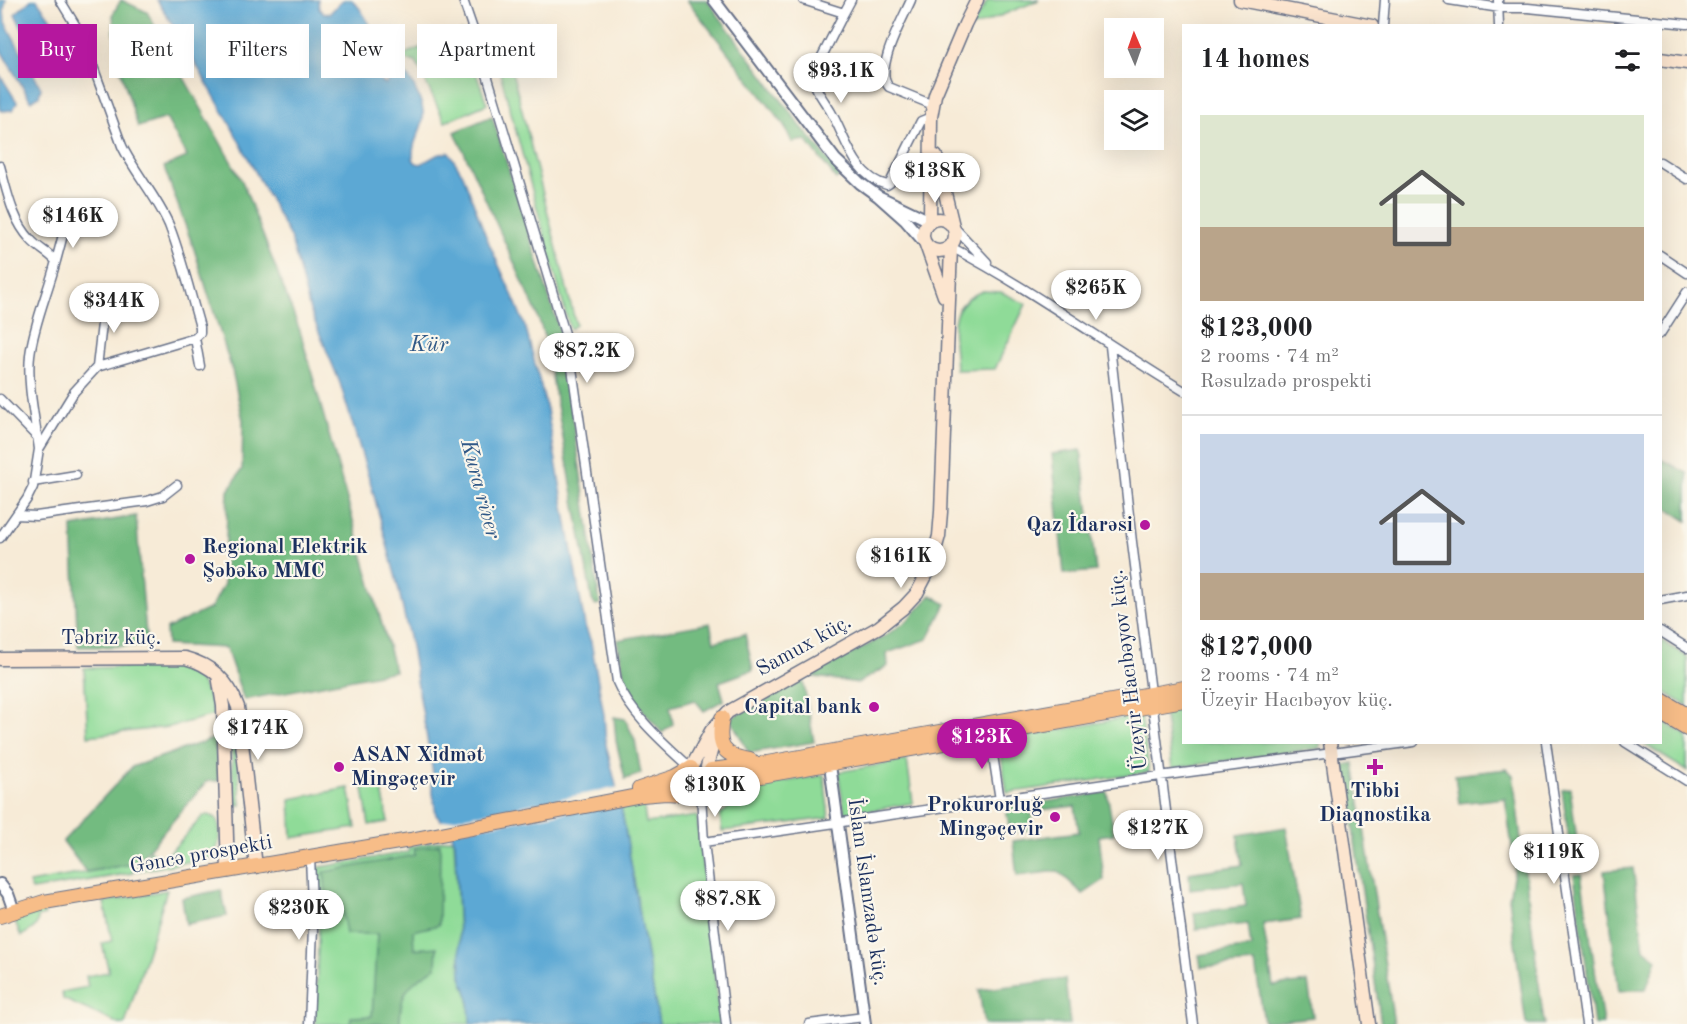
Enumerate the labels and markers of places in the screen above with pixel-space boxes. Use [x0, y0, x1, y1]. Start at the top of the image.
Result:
pin: $93.1K [792, 53, 890, 104]
pin: $138K [893, 153, 977, 204]
pin: $146K [31, 198, 115, 249]
pin: $265K [1054, 270, 1138, 321]
pin: $344K [72, 283, 156, 334]
pin: $87.2K [538, 333, 636, 384]
place label: Qaz İdarəsi [1026, 512, 1133, 536]
marker: Qaz İdarəsi [1138, 518, 1152, 532]
place label: Regional Elektrik Şəbəkə MMC [202, 537, 368, 582]
pin: $161K [859, 538, 943, 589]
marker: Regional Elektrik Şəbəkə MMC [183, 552, 197, 566]
place label: Capital bank [744, 697, 862, 718]
marker: Capital bank [867, 700, 881, 714]
pin: $174K [216, 710, 300, 761]
pin: $123K [940, 719, 1024, 770]
place label: ASAN Xidmət Mingəçevir [351, 745, 484, 790]
marker: Tibbi Diaqnostika [1366, 758, 1384, 776]
marker: ASAN Xidmət Mingəçevir [332, 760, 346, 774]
pin: $130K [673, 767, 757, 818]
place label: Tibbi Diaqnostika [1319, 781, 1431, 826]
place label: Prokurorluğ Mingəçevir [927, 795, 1043, 840]
marker: Prokurorluğ Mingəçevir [1048, 810, 1062, 824]
pin: $127K [1116, 810, 1200, 861]
pin: $119K [1512, 834, 1596, 885]
pin: $87.8K [679, 881, 777, 932]
pin: $230K [257, 890, 341, 941]

